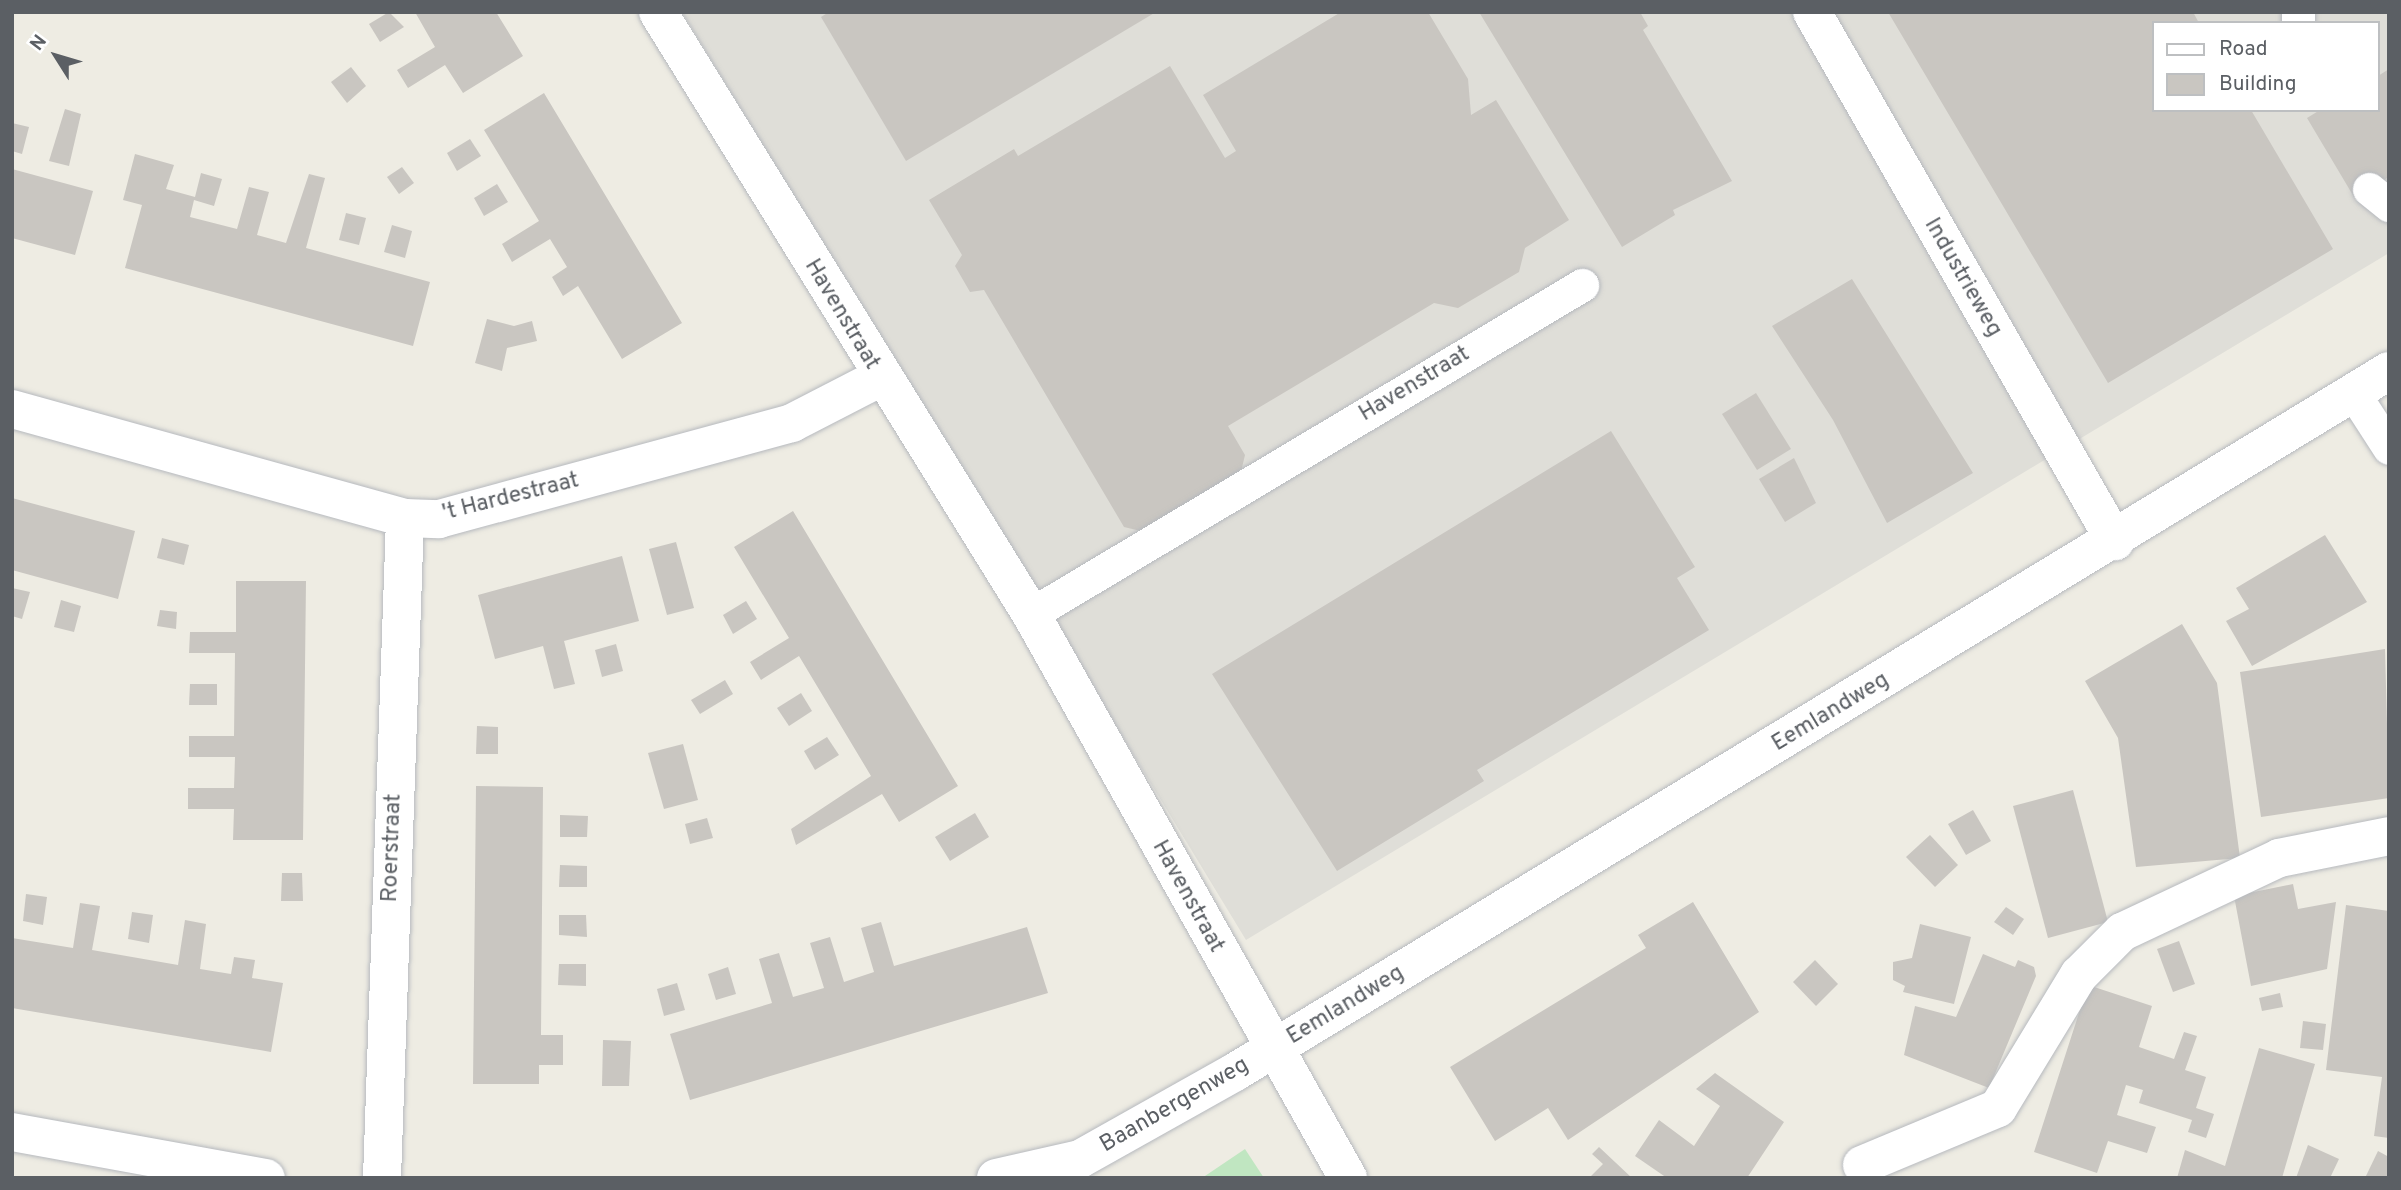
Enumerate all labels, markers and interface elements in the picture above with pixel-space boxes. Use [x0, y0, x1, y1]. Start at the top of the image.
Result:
north arrow [21, 21, 91, 91]
legend [2152, 21, 2380, 112]
text: N [26, 31, 53, 56]
text: Road [2219, 36, 2268, 63]
text: Building [2219, 71, 2297, 98]
street label: Industrieweg [1917, 214, 2007, 342]
street label: Havenstraat [797, 255, 885, 375]
street label: Havenstraat [1355, 341, 1475, 429]
street label: 't Hardestraat [440, 468, 582, 528]
street label: Eemlandweg [1767, 667, 1895, 759]
street label: Roerstraat [377, 793, 409, 903]
street label: Havenstraat [1145, 836, 1229, 958]
street label: Eemlandweg [1282, 960, 1410, 1052]
street label: Baanbergenweg [1096, 1052, 1254, 1160]

